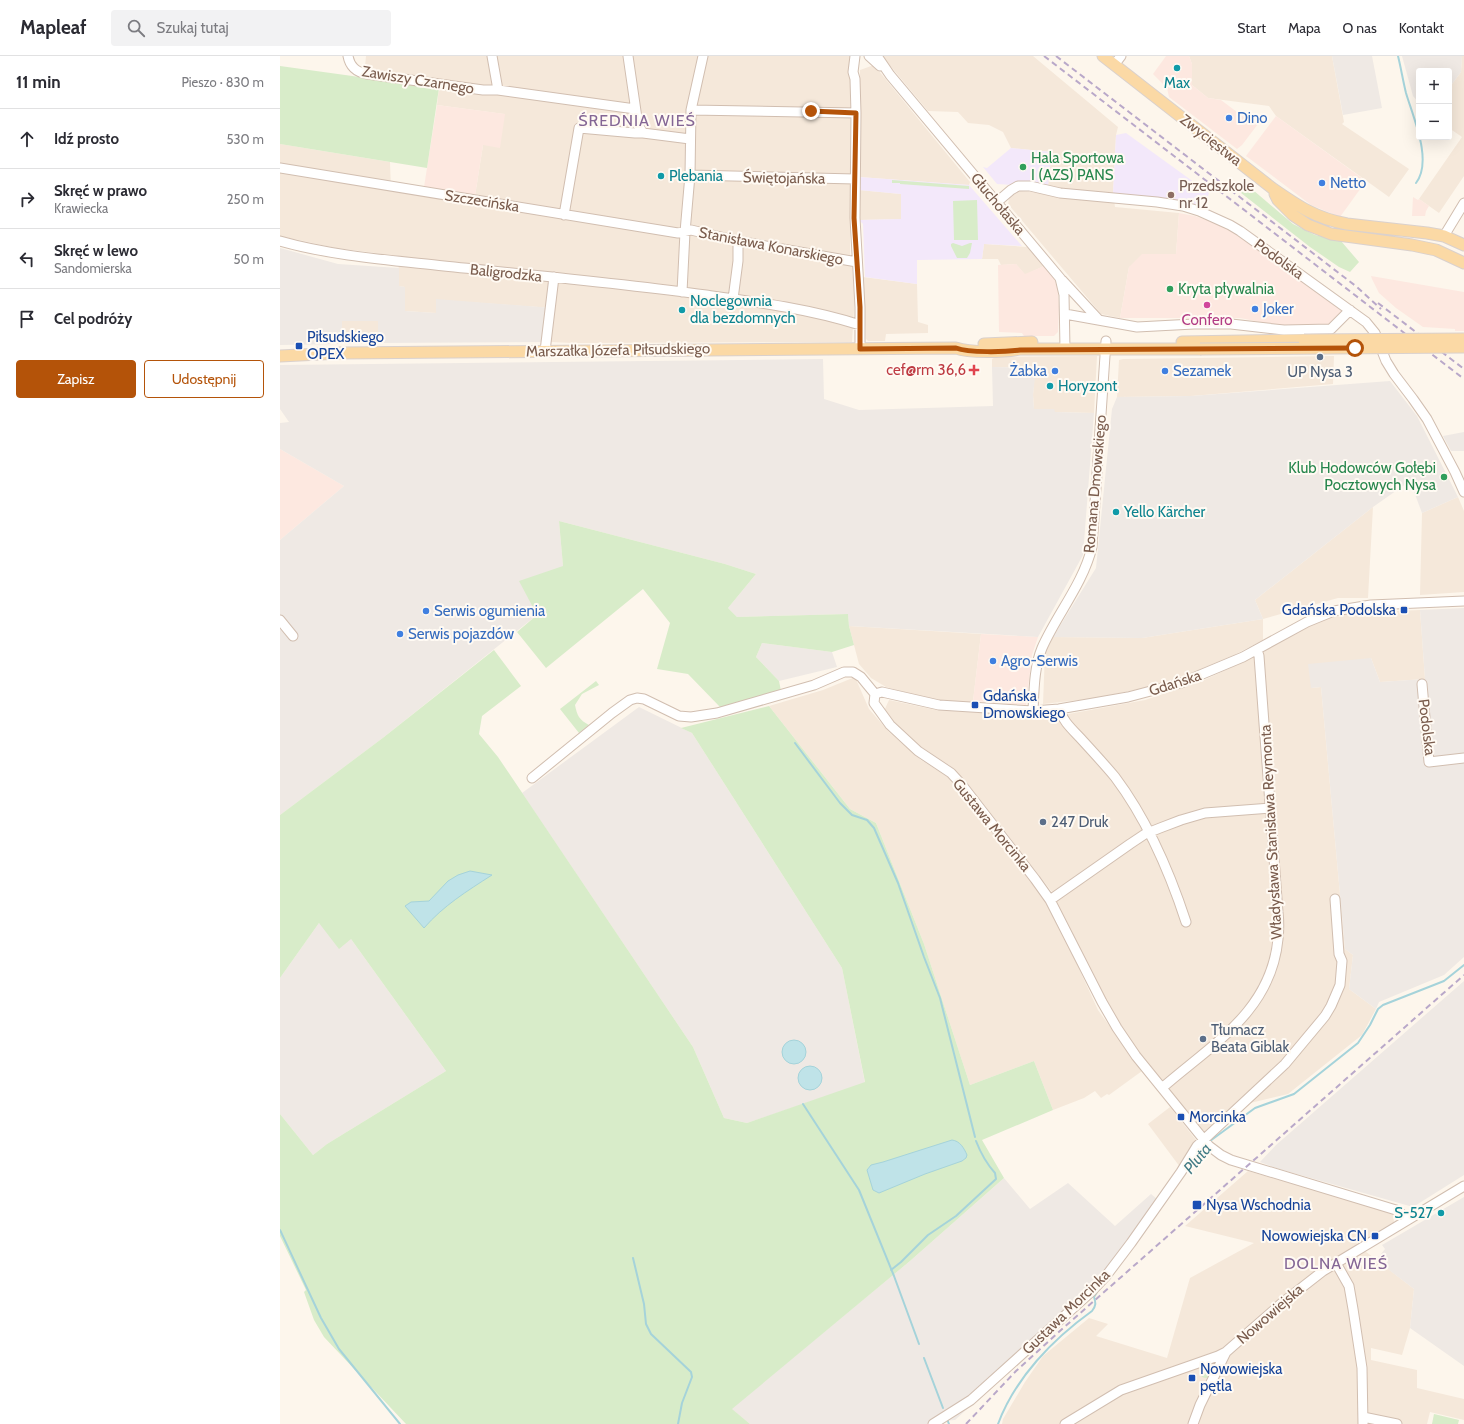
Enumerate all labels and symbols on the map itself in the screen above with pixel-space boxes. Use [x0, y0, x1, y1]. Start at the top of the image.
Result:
street label: Zawiszy Czarnego [361, 62, 475, 98]
marker: Max [1172, 63, 1182, 73]
place label: Max [1164, 74, 1190, 92]
route end [802, 102, 820, 120]
place label: Dino [1237, 109, 1268, 127]
street label: Zwycięstwa [1177, 110, 1246, 170]
district label: ŚREDNIA WIEŚ [578, 111, 696, 130]
marker: Dino [1224, 113, 1234, 123]
place label: Hala Sportowa I (AZS) PANS [1031, 149, 1125, 184]
marker: Hala Sportowa I (AZS) PANS [1018, 162, 1028, 172]
place label: Plebania [669, 167, 724, 185]
street label: Świętojańska [743, 167, 826, 188]
street label: Głuchołaska [967, 169, 1030, 239]
marker: Plebania [656, 171, 666, 181]
place label: Netto [1330, 174, 1366, 192]
place label: Przedszkole nr 12 [1179, 177, 1254, 212]
marker: Netto [1317, 178, 1327, 188]
street label: Szczecińska [443, 186, 521, 216]
marker: Przedszkole nr 12 [1166, 190, 1176, 200]
street label: Stanisława Konarskiego [697, 223, 845, 269]
street label: Podolska [1251, 235, 1308, 283]
street label: Baligrodzka [469, 260, 544, 286]
place label: Kryta pływalnia [1178, 280, 1275, 298]
marker: Kryta pływalnia [1165, 284, 1175, 294]
place label: Noclegownia dla bezdomnych [690, 292, 796, 327]
marker: Confero [1202, 300, 1212, 310]
place label: Joker [1262, 300, 1294, 318]
marker: Joker [1250, 304, 1260, 314]
marker: Noclegownia dla bezdomnych [677, 305, 687, 315]
place label: Confero [1182, 311, 1232, 329]
place label: Piłsudskiego OPEX [307, 328, 384, 363]
street label: Marszałka Józefa Piłsudskiego [526, 339, 710, 361]
route start [1346, 339, 1364, 357]
marker: Piłsudskiego OPEX [294, 341, 304, 351]
marker: UP Nysa 3 [1315, 352, 1325, 362]
place label: cef@rm 36,6 [886, 361, 966, 379]
place label: Żabka [1009, 361, 1048, 380]
place label: Sezamek [1173, 362, 1232, 380]
place label: UP Nysa 3 [1287, 363, 1353, 381]
marker: cef@rm 36,6 [969, 365, 979, 375]
marker: Żabka [1050, 366, 1060, 376]
marker: Sezamek [1160, 366, 1170, 376]
place label: Horyzont [1058, 377, 1117, 395]
marker: Horyzont [1045, 381, 1055, 391]
street label: Romana Dmowskiego [1080, 414, 1110, 554]
place label: Klub Hodowców Gołębi Pocztowych Nysa [1288, 459, 1437, 494]
marker: Klub Hodowców Gołębi Pocztowych Nysa [1439, 472, 1449, 482]
place label: Yello Kärcher [1123, 503, 1205, 521]
marker: Yello Kärcher [1111, 507, 1121, 517]
place label: Gdańska Podolska [1282, 601, 1397, 619]
place label: Serwis ogumienia [434, 602, 546, 620]
marker: Gdańska Podolska [1399, 605, 1409, 615]
marker: Serwis ogumienia [421, 606, 431, 616]
place label: Serwis pojazdów [408, 625, 514, 643]
marker: Serwis pojazdów [395, 629, 405, 639]
place label: Agro-Serwis [1001, 652, 1078, 670]
marker: Agro-Serwis [988, 656, 998, 666]
street label: Gdańska [1147, 666, 1204, 700]
place label: Gdańska Dmowskiego [983, 687, 1066, 722]
street label: Podolska [1415, 698, 1439, 757]
marker: Gdańska Dmowskiego [970, 700, 980, 710]
street label: Władysława Stanisława Reymonta [1256, 723, 1286, 940]
street label: Gustawa Morcinka [949, 775, 1036, 876]
place label: 247 Druk [1051, 813, 1109, 831]
marker: 247 Druk [1038, 817, 1048, 827]
place label: Tłumacz Beata Giblak [1211, 1021, 1290, 1056]
marker: Tłumacz Beata Giblak [1198, 1034, 1208, 1044]
place label: Morcinka [1189, 1108, 1247, 1126]
marker: Morcinka [1176, 1112, 1186, 1122]
water label: Pluta [1179, 1139, 1215, 1177]
place label: Nysa Wschodnia [1206, 1196, 1312, 1214]
marker: Nysa Wschodnia [1191, 1199, 1203, 1211]
place label: S-527 [1394, 1204, 1433, 1222]
marker: S-527 [1436, 1208, 1446, 1218]
place label: Nowowiejska CN [1261, 1227, 1367, 1245]
marker: Nowowiejska CN [1370, 1231, 1380, 1241]
district label: DOLNA WIEŚ [1284, 1254, 1388, 1273]
street label: Gustawa Morcinka [1019, 1265, 1114, 1358]
street label: Nowowiejska [1233, 1280, 1308, 1348]
place label: Nowowiejska pętla [1200, 1360, 1283, 1395]
marker: Nowowiejska pętla [1187, 1373, 1197, 1383]

